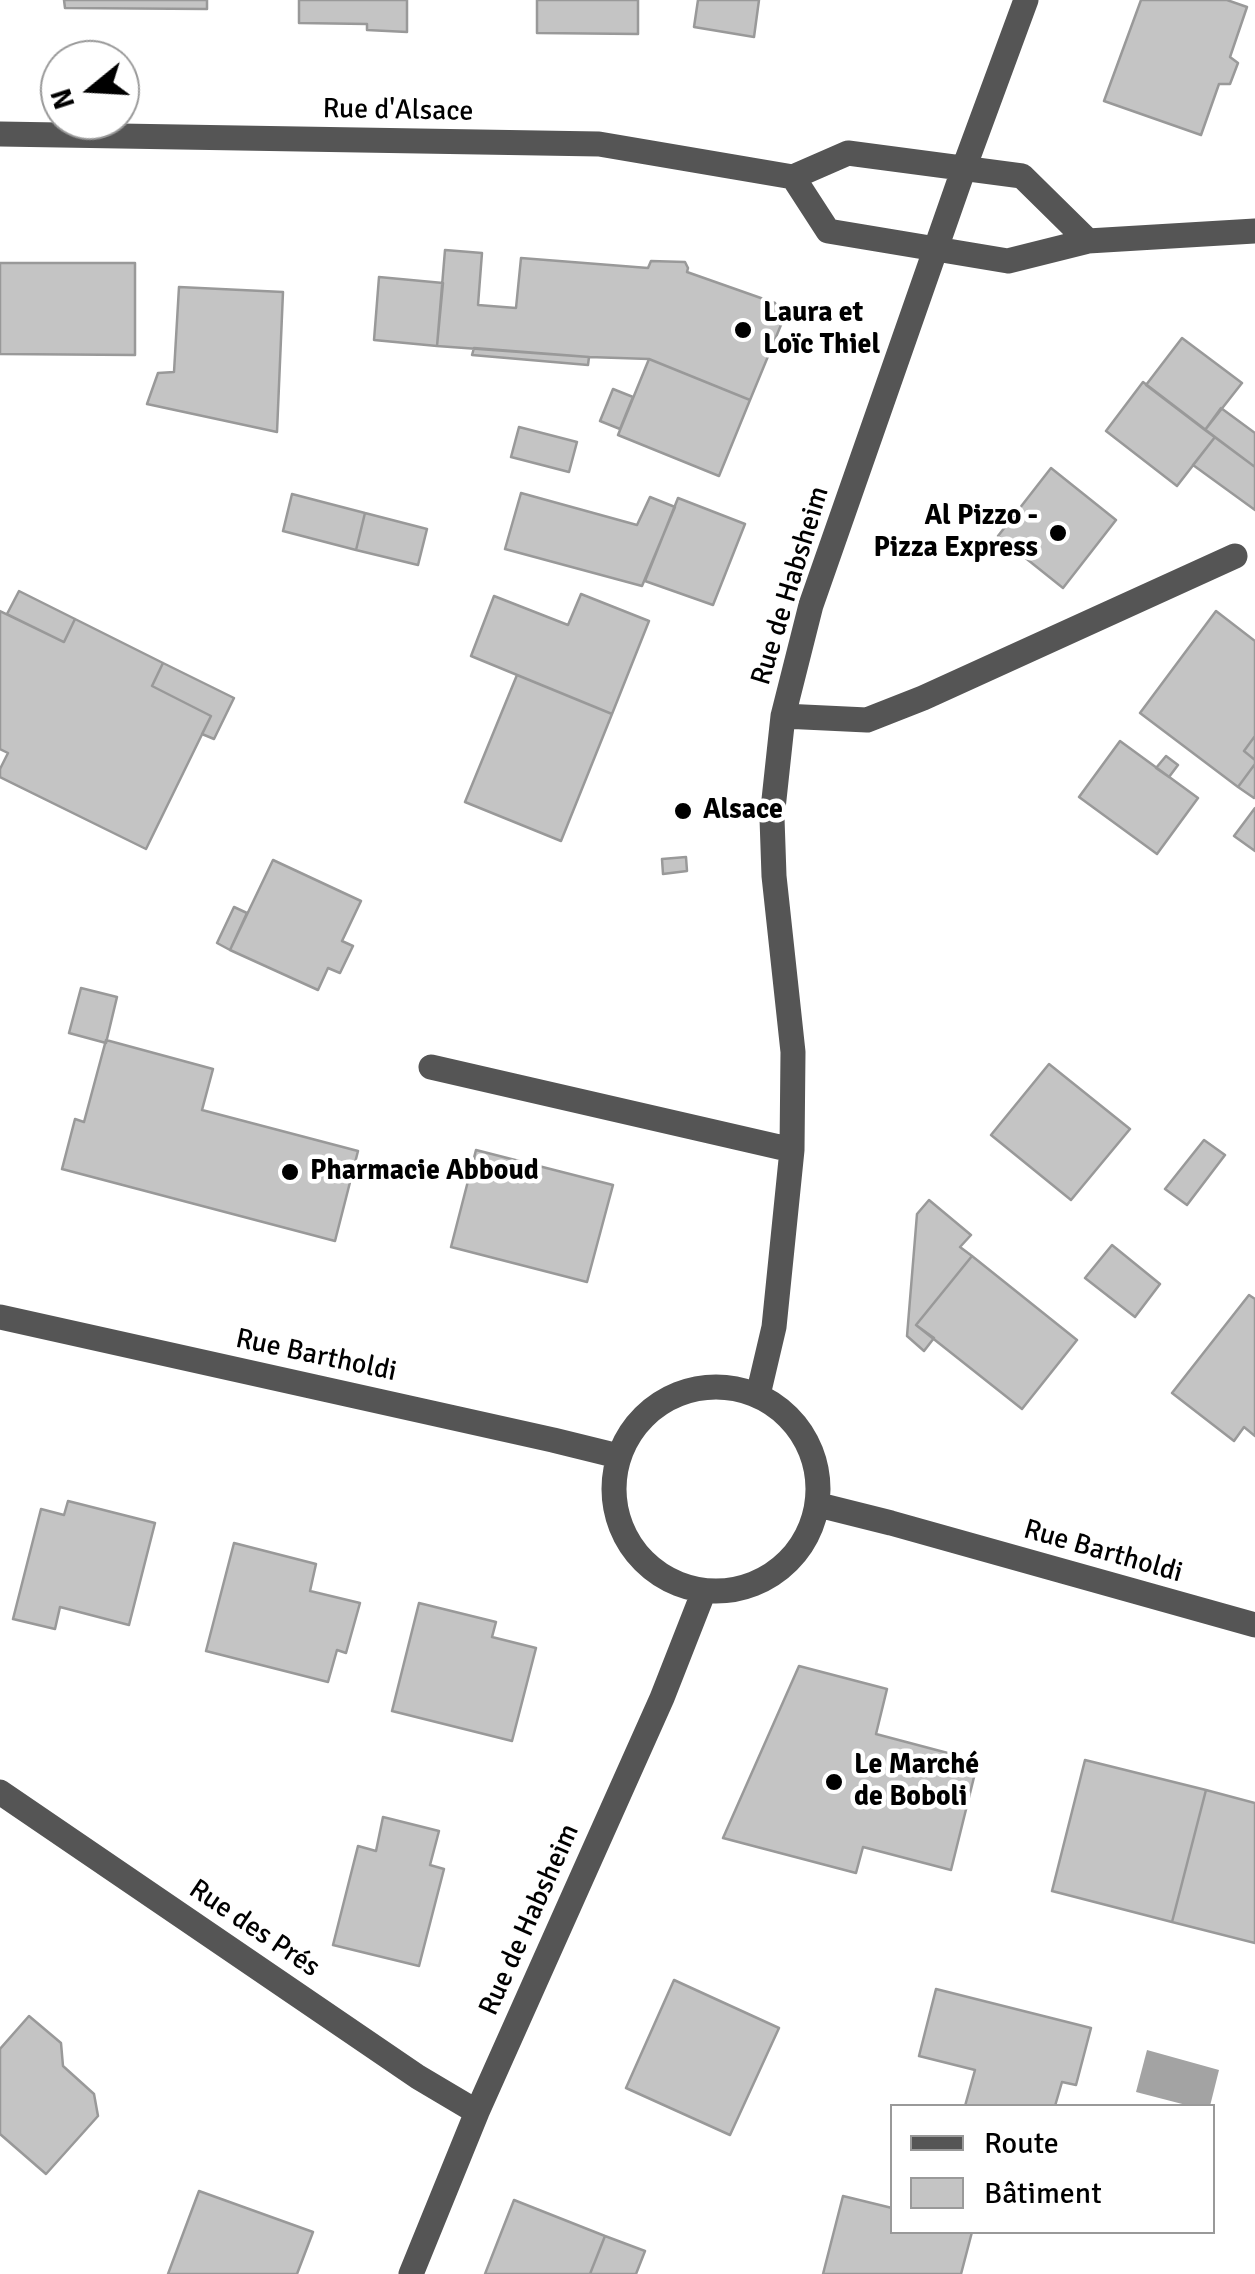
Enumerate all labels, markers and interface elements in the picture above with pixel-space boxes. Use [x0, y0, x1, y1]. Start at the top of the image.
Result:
north arrow [40, 40, 140, 140]
text: N [44, 84, 83, 113]
street label: Rue d'Alsace [322, 93, 474, 129]
place label: Laura et Loïc Thiel [763, 297, 880, 363]
marker: Laura et Loïc Thiel [732, 319, 754, 341]
street label: Rue de Habsheim [745, 483, 837, 689]
place label: Al Pizzo - Pizza Express [873, 500, 1038, 566]
marker: Al Pizzo - Pizza Express [1047, 522, 1069, 544]
place label: Alsace [703, 794, 783, 828]
marker: Alsace [672, 800, 694, 822]
place label: Pharmacie Abboud [310, 1155, 539, 1189]
marker: Pharmacie Abboud [279, 1161, 301, 1183]
street label: Rue Bartholdi [232, 1323, 400, 1389]
street label: Rue Bartholdi [1020, 1513, 1186, 1591]
place label: Le Marché de Boboli [854, 1749, 979, 1815]
marker: Le Marché de Boboli [823, 1771, 845, 1793]
street label: Rue de Habsheim [473, 1819, 587, 2021]
street label: Rue des Prés [182, 1873, 326, 1985]
legend [890, 2104, 1215, 2234]
text: Route [984, 2125, 1059, 2162]
text: Bâtiment [984, 2175, 1102, 2212]

